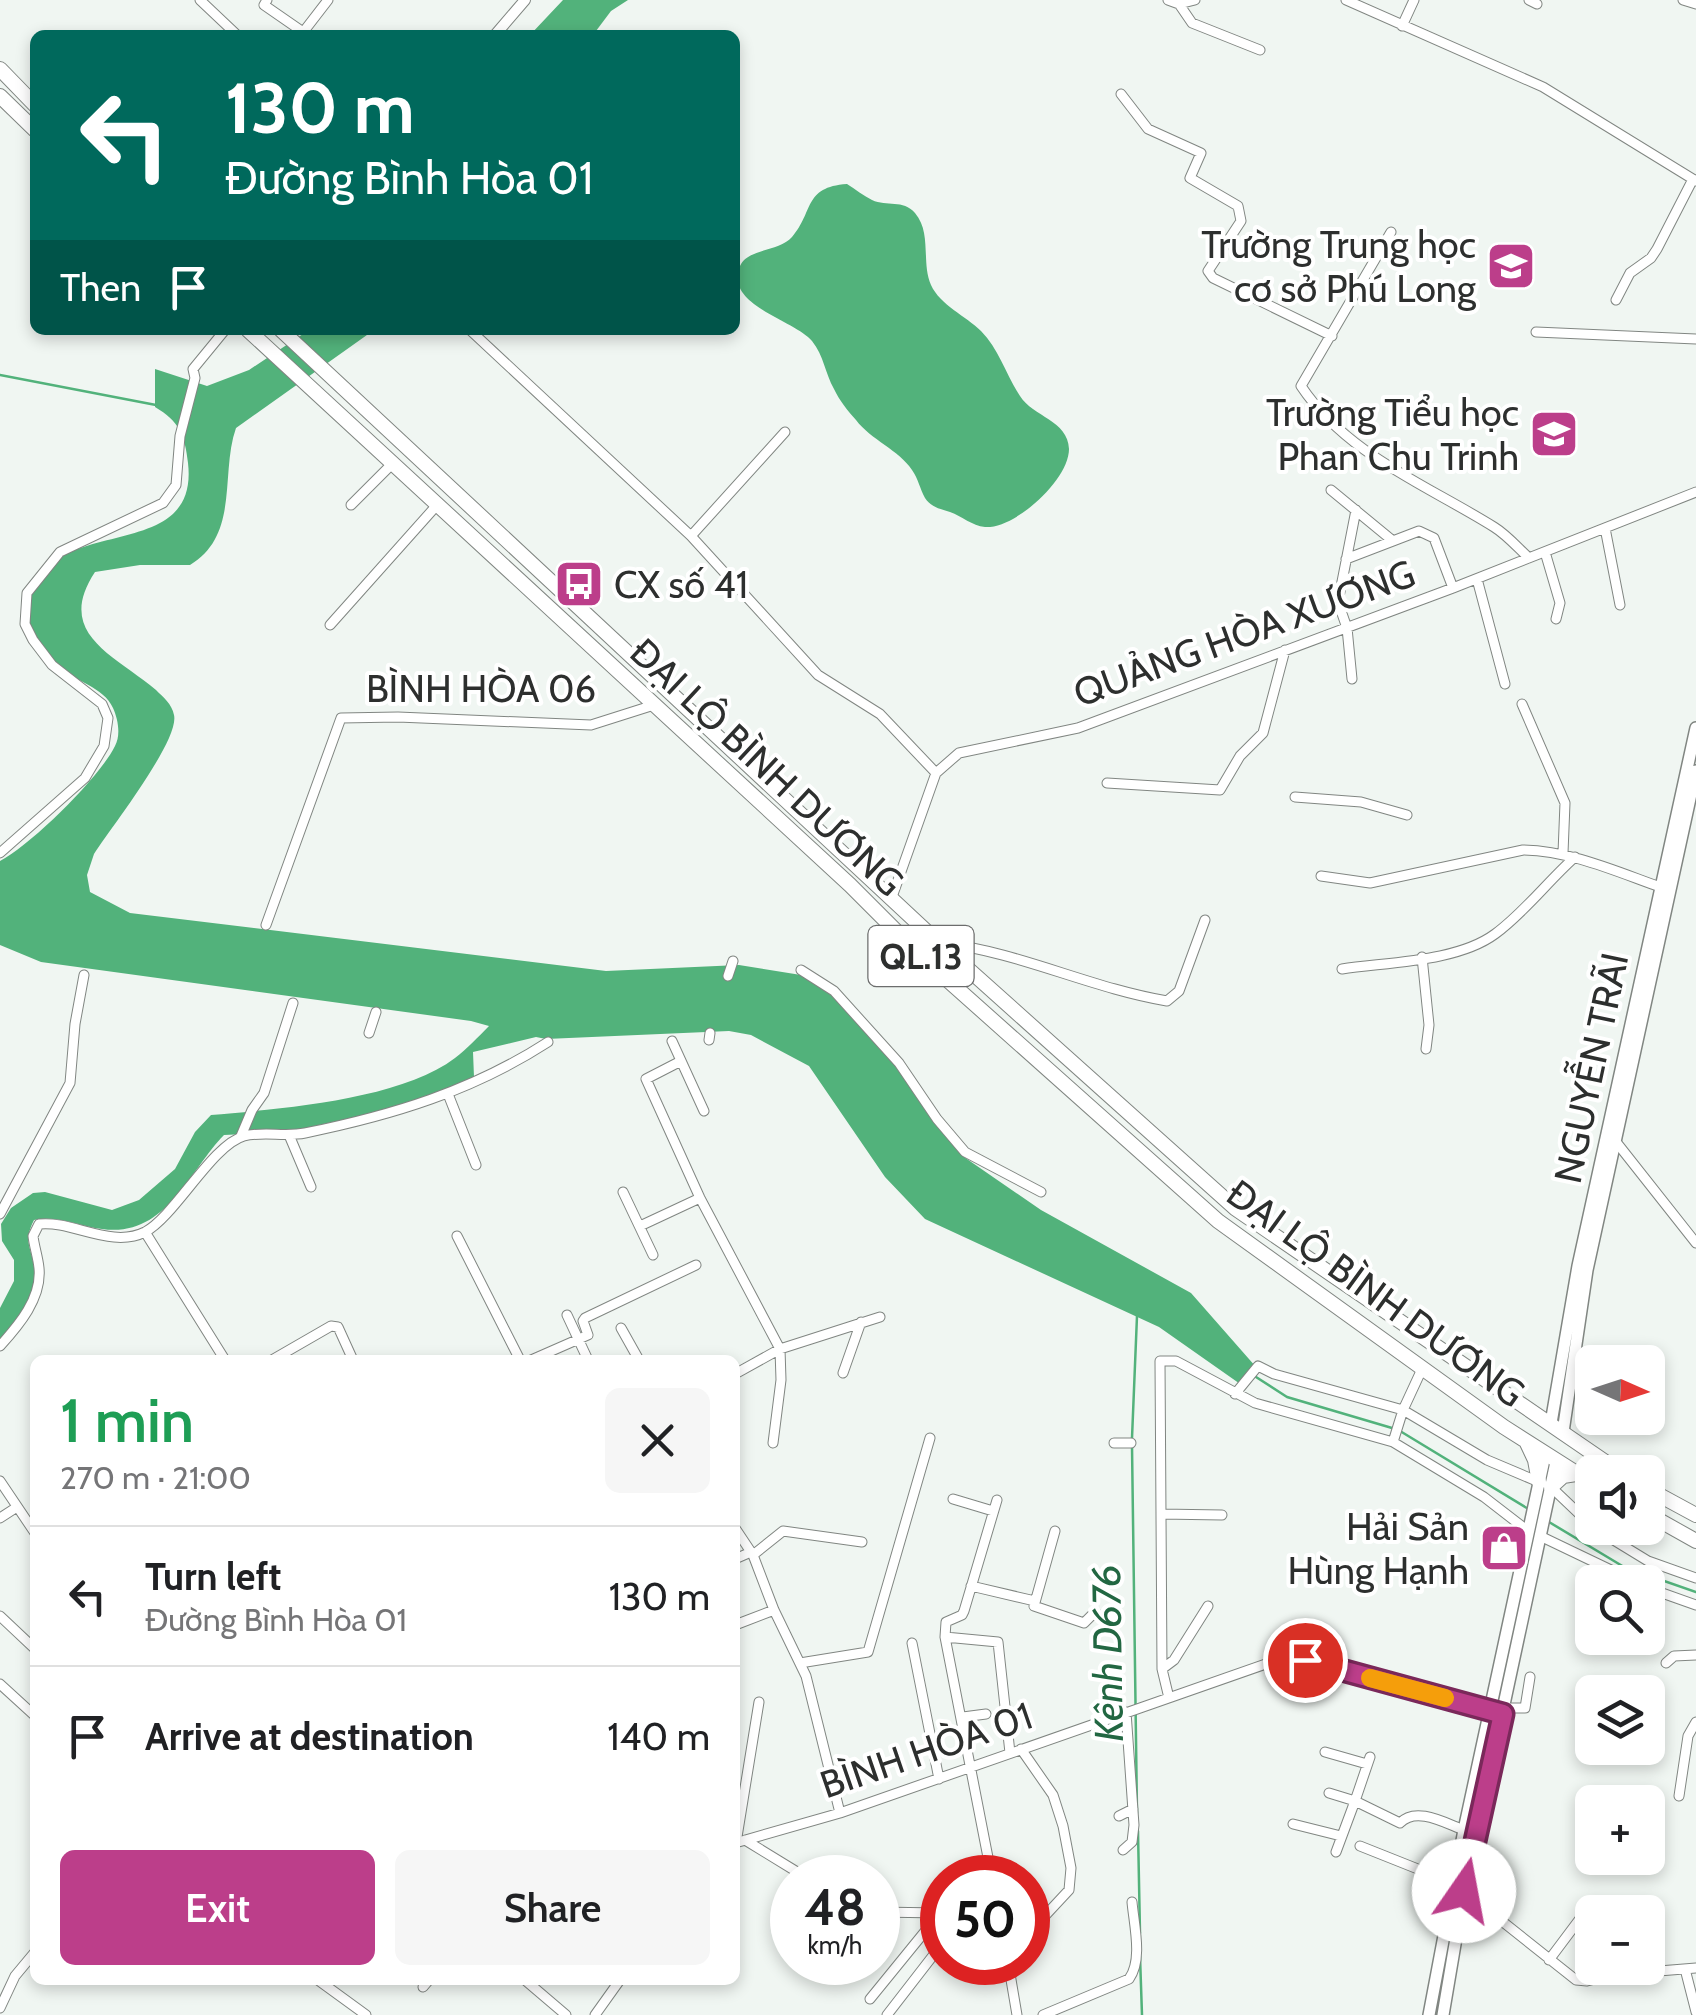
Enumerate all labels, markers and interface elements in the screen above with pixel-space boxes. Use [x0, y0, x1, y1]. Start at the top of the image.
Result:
text: 130 m [225, 65, 415, 151]
icon: left [60, 70, 190, 200]
text: Đường Bình Hòa 01 [225, 151, 593, 205]
place label: Trường Trung học cơ sở Phú Long [1201, 221, 1477, 312]
school or university icon: Trường Trung học cơ sở Phú Long [1485, 240, 1537, 292]
icon: arrive [161, 260, 216, 315]
text: Then [60, 264, 141, 311]
place label: Trường Tiểu học Phan Chu Trinh [1266, 389, 1519, 480]
school or university icon: Trường Tiểu học Phan Chu Trinh [1528, 408, 1580, 460]
street label: QUẢNG HÒA XƯƠNG [1067, 549, 1421, 717]
bus stop icon: CX số 41 [553, 558, 605, 610]
place label: CX số 41 [614, 561, 748, 608]
street label: ĐẠI LỘ BÌNH DƯƠNG [621, 628, 913, 906]
street label: BÌNH HÒA 06 [366, 665, 596, 712]
road number: QL.13 [868, 926, 974, 986]
street label: NGUYỄN TRÃI [1541, 948, 1638, 1187]
street label: ĐẠI LỘ BÌNH DƯƠNG [1218, 1169, 1534, 1417]
north arrow [1575, 1345, 1665, 1435]
map controls [1575, 1345, 1665, 1985]
text: 1 min [60, 1384, 194, 1457]
button: close [605, 1388, 710, 1493]
button: sound [1575, 1455, 1665, 1545]
text: 270 m · 21:00 [60, 1458, 251, 1497]
place label: Hải Sản Hùng Hạnh [1287, 1503, 1469, 1594]
shop icon: Hải Sản Hùng Hạnh [1478, 1522, 1530, 1574]
text: Turn left [145, 1553, 281, 1600]
water label: Kênh D676 [1081, 1564, 1133, 1742]
button: search [1575, 1565, 1665, 1655]
icon: left [60, 1569, 115, 1624]
text: 130 m [609, 1573, 710, 1620]
text: Đường Bình Hòa 01 [145, 1600, 407, 1639]
pin [1263, 1618, 1348, 1703]
icon: arrive [1278, 1633, 1333, 1688]
button: layers [1575, 1675, 1665, 1765]
street label: BÌNH HÒA 01 [814, 1692, 1038, 1808]
icon: arrive [60, 1709, 115, 1764]
text: Arrive at destination [145, 1713, 474, 1760]
text: 140 m [607, 1713, 710, 1760]
button: + [1575, 1785, 1665, 1875]
position arrow [1412, 1839, 1516, 1943]
button: Exit [60, 1850, 375, 1965]
button: Share [395, 1850, 710, 1965]
speed limit sign: 50 [920, 1855, 1050, 1985]
text: 48 [804, 1877, 866, 1938]
button: − [1575, 1895, 1665, 1985]
text: km/h [808, 1930, 862, 1960]

